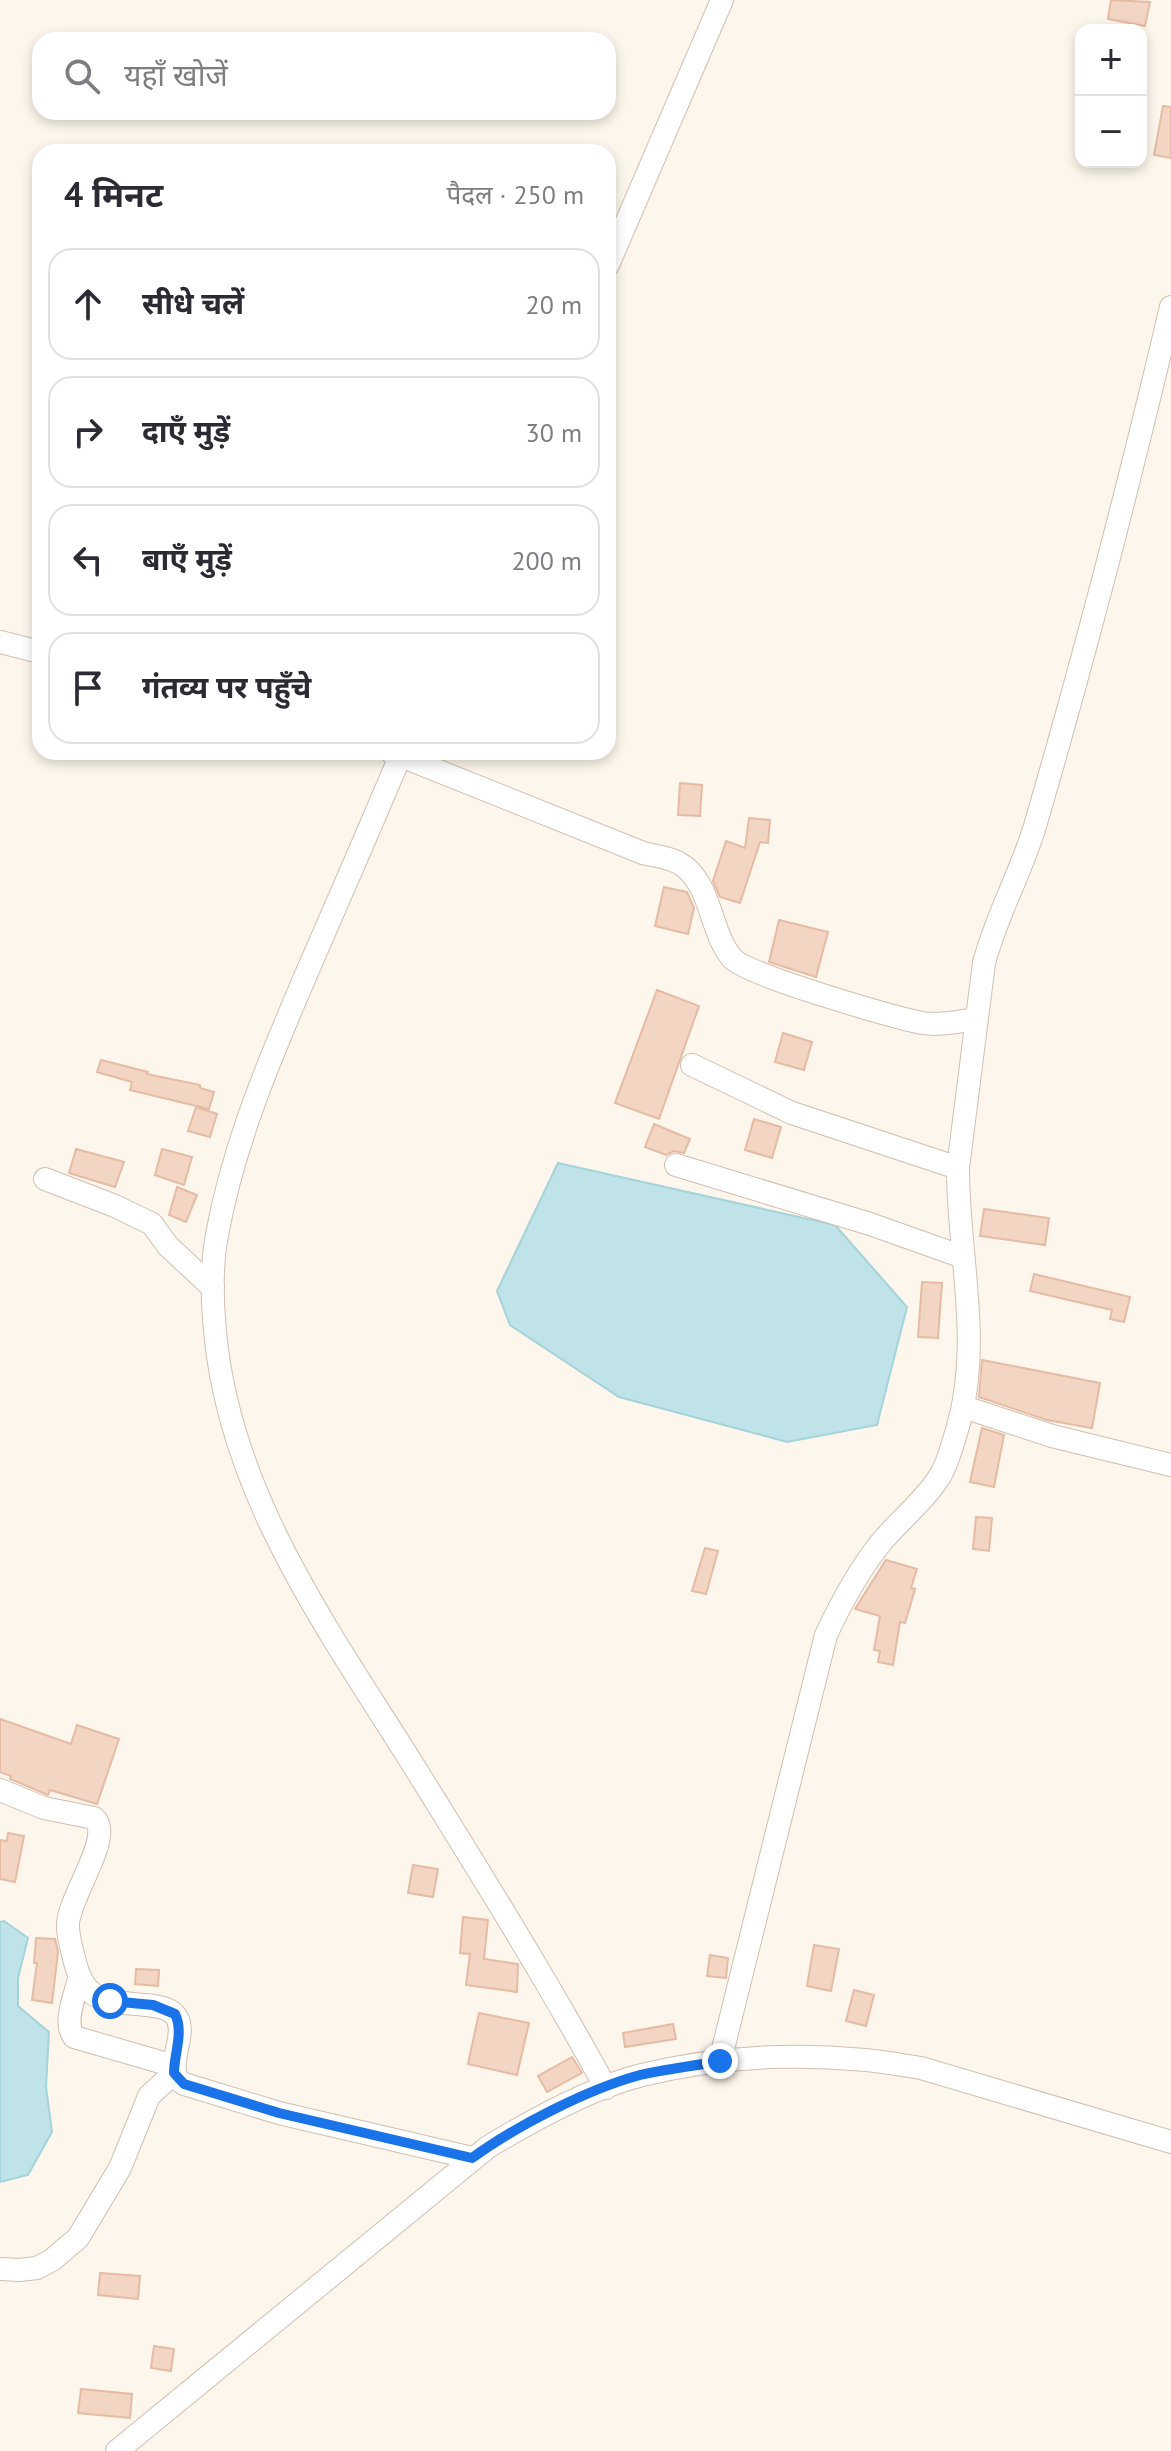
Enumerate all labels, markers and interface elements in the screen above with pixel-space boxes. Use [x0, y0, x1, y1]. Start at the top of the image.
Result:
map controls [1075, 24, 1147, 168]
button: + [1075, 24, 1147, 96]
search box [32, 32, 616, 120]
icon: search [60, 54, 104, 98]
text: यहाँ खोजें [124, 55, 228, 94]
button: − [1075, 96, 1147, 168]
text: 4 मिनट [64, 172, 163, 216]
text: पैदल · 250 m [446, 178, 584, 211]
icon: ahead [66, 282, 110, 326]
text: सीधे चलें [142, 283, 244, 322]
text: 20 m [526, 288, 582, 321]
icon: right [66, 410, 110, 454]
text: दाएँ मुड़ें [142, 411, 230, 450]
text: 30 m [526, 416, 582, 449]
icon: left [66, 538, 110, 582]
text: बाएँ मुड़ें [142, 539, 232, 578]
text: 200 m [511, 544, 582, 577]
icon: arrive [66, 666, 110, 710]
text: गंतव्य पर पहुँचे [142, 667, 311, 706]
route start [92, 1983, 128, 2019]
route end [702, 2043, 738, 2079]

